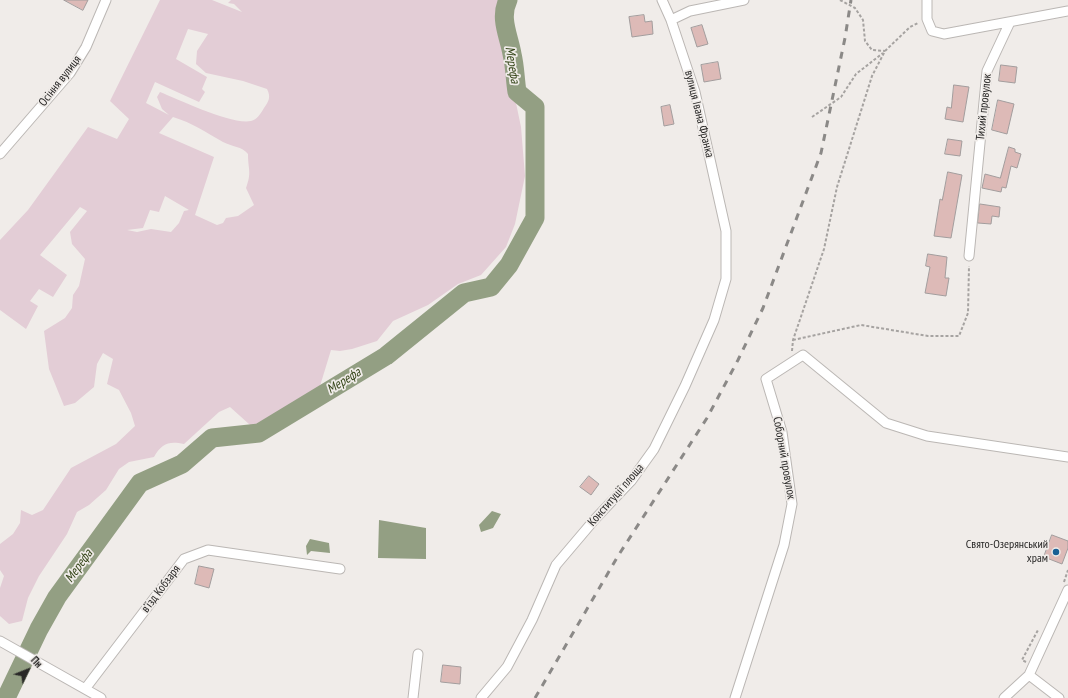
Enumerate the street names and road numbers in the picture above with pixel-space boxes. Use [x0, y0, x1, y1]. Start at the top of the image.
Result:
street label: Осіння вулиця [36, 53, 84, 109]
street label: вулиця Івана Франка [681, 69, 717, 159]
street label: Тихий провулок [973, 73, 995, 141]
street label: Соборний провулок [770, 416, 798, 500]
street label: Конституції площа [585, 461, 647, 529]
street label: в’їзд Кобзаря [139, 562, 183, 616]

